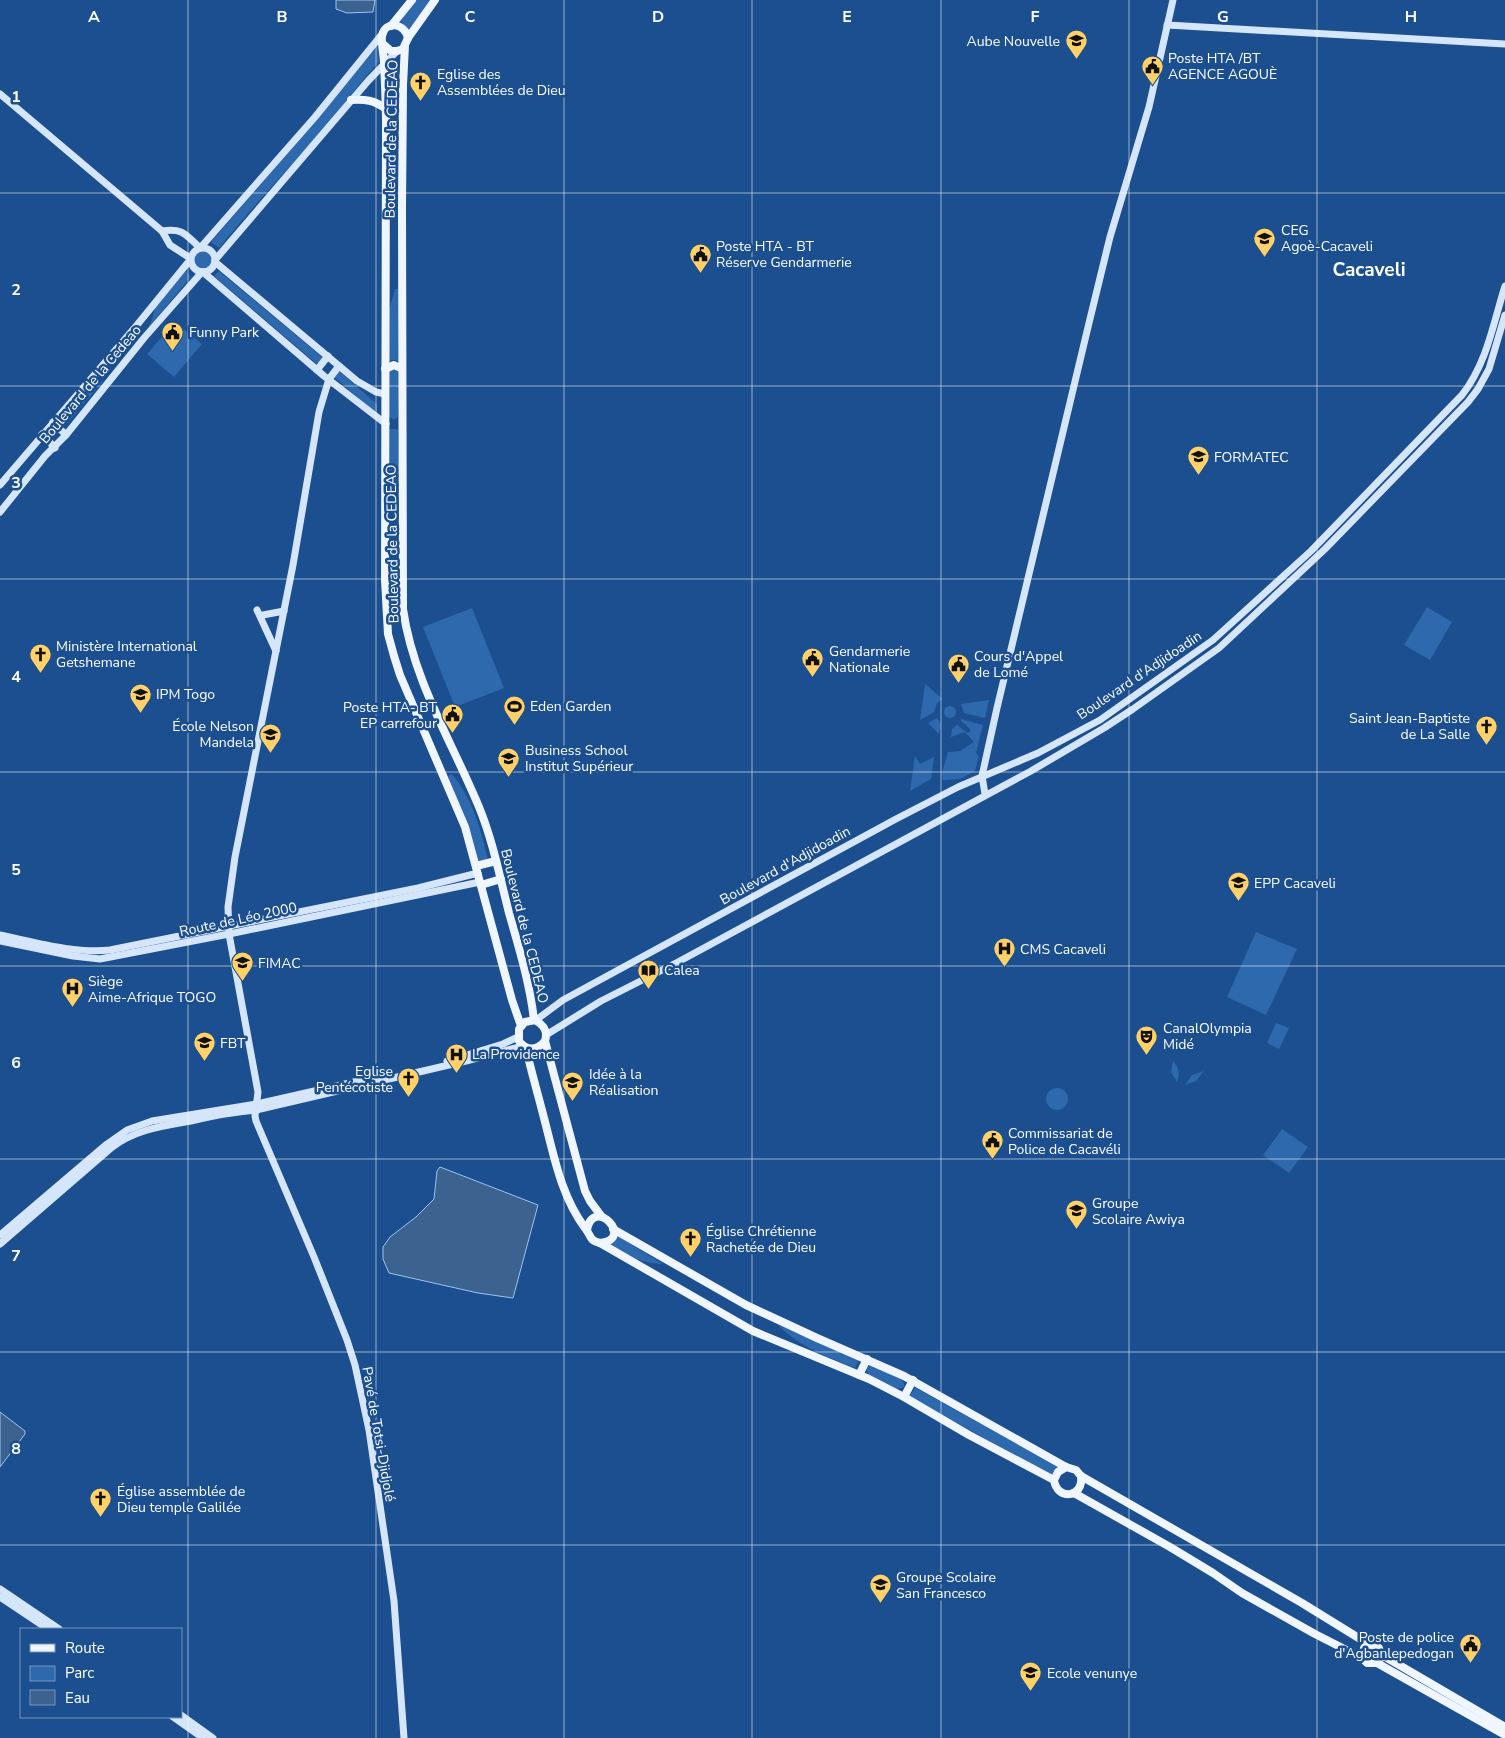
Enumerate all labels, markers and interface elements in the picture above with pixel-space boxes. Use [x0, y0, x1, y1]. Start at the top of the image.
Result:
text: A [88, 6, 100, 28]
text: B [276, 6, 288, 28]
text: C [465, 6, 476, 28]
text: D [652, 6, 664, 28]
text: E [842, 6, 852, 28]
text: F [1031, 6, 1040, 28]
text: G [1217, 6, 1229, 28]
text: H [1405, 6, 1417, 28]
school or university icon: Aube Nouvelle [1064, 29, 1088, 60]
place label: Aube Nouvelle [967, 32, 1060, 51]
place label: Poste HTA /BT AGENCE AGOUÈ [1168, 49, 1277, 84]
public building icon: Poste HTA /BT AGENCE AGOUÈ [1140, 54, 1164, 85]
street label: Boulevard de la CEDEAO [381, 59, 402, 219]
place label: Eglise des Assemblées de Dieu [437, 65, 566, 100]
church icon: Eglise des Assemblées de Dieu [409, 70, 433, 101]
text: 1 [11, 86, 21, 108]
place label: CEG Agoè-Cacaveli [1281, 221, 1373, 256]
school or university icon: CEG Agoè-Cacaveli [1253, 226, 1277, 257]
place label: Poste HTA - BT Réserve Gendarmerie [716, 237, 852, 272]
public building icon: Poste HTA - BT Réserve Gendarmerie [688, 242, 712, 273]
district label: Cacaveli [1332, 257, 1406, 283]
text: 2 [11, 279, 21, 301]
public building icon: Funny Park [161, 320, 185, 351]
street label: Boulevard de la Cedeao [35, 321, 146, 448]
place label: Funny Park [189, 323, 260, 342]
school or university icon: FORMATEC [1186, 445, 1210, 476]
place label: FORMATEC [1214, 448, 1289, 467]
street label: Boulevard de la CEDEAO [382, 464, 403, 624]
text: 3 [11, 472, 21, 494]
street label: Boulevard d'Adjidoadin [1073, 627, 1205, 724]
place label: Ministère International Getshemane [56, 637, 198, 672]
church icon: Ministère International Getshemane [28, 642, 52, 673]
place label: Gendarmerie Nationale [829, 642, 910, 677]
public building icon: Gendarmerie Nationale [801, 647, 825, 678]
place label: Cours d'Appel de Lomé [974, 647, 1064, 682]
public building icon: Cours d'Appel de Lomé [946, 652, 970, 683]
text: 4 [11, 666, 21, 688]
school or university icon: IPM Togo [128, 682, 152, 713]
place label: IPM Togo [156, 685, 215, 704]
sports icon: Eden Garden [502, 694, 526, 725]
place label: Eden Garden [530, 697, 611, 716]
place label: Poste HTA- BT EP carrefour [343, 698, 438, 733]
public building icon: Poste HTA- BT EP carrefour [441, 703, 465, 734]
place label: Saint Jean-Baptiste de La Salle [1349, 709, 1470, 744]
church icon: Saint Jean-Baptiste de La Salle [1474, 714, 1498, 745]
place label: École Nelson Mandela [172, 717, 254, 752]
school or university icon: École Nelson Mandela [258, 722, 282, 753]
place label: Business School Institut Supérieur [525, 741, 633, 776]
school or university icon: Business School Institut Supérieur [497, 746, 521, 777]
street label: Boulevard d'Adjidoadin [717, 822, 854, 909]
street label: Boulevard de la CEDEAO [496, 847, 553, 1005]
text: 5 [11, 859, 21, 881]
school or university icon: EPP Cacaveli [1226, 871, 1250, 902]
place label: EPP Cacaveli [1254, 874, 1336, 893]
street label: Route de Léo 2000 [177, 898, 299, 941]
hospital icon: CMS Cacaveli [992, 937, 1016, 968]
place label: CMS Cacaveli [1020, 940, 1106, 959]
school or university icon: FIMAC [230, 951, 254, 982]
place label: FIMAC [258, 954, 301, 973]
library icon: Calea [636, 958, 660, 989]
place label: Calea [664, 961, 700, 980]
place label: Siège Aime-Afrique TOGO [88, 972, 216, 1007]
hospital icon: Siège Aime-Afrique TOGO [60, 977, 84, 1008]
place label: CanalOlympia Midé [1163, 1019, 1252, 1054]
theatre icon: CanalOlympia Midé [1135, 1024, 1159, 1055]
school or university icon: FBT [192, 1031, 216, 1062]
place label: FBT [220, 1034, 246, 1053]
hospital icon: La Providence [444, 1042, 468, 1073]
place label: La Providence [472, 1045, 560, 1064]
text: 6 [11, 1052, 21, 1074]
place label: Eglise Pentécotiste [316, 1062, 393, 1097]
place label: Idée à la Réalisation [589, 1065, 659, 1100]
church icon: Eglise Pentécotiste [397, 1067, 421, 1098]
school or university icon: Idée à la Réalisation [561, 1070, 585, 1101]
place label: Commissariat de Police de Cacavéli [1008, 1124, 1121, 1159]
public building icon: Commissariat de Police de Cacavéli [980, 1129, 1004, 1160]
place label: Groupe Scolaire Awiya [1092, 1194, 1185, 1229]
school or university icon: Groupe Scolaire Awiya [1064, 1199, 1088, 1230]
place label: Église Chrétienne Rachetée de Dieu [706, 1222, 816, 1257]
church icon: Église Chrétienne Rachetée de Dieu [678, 1227, 702, 1258]
text: 7 [11, 1245, 21, 1267]
street label: Pavé de Totsi-Djidjolé [357, 1365, 400, 1503]
text: 8 [11, 1438, 21, 1460]
place label: Église assemblée de Dieu temple Galilée [117, 1482, 245, 1517]
church icon: Église assemblée de Dieu temple Galilée [89, 1487, 113, 1518]
place label: Groupe Scolaire San Francesco [896, 1568, 996, 1603]
school or university icon: Groupe Scolaire San Francesco [868, 1573, 892, 1604]
legend [20, 1628, 182, 1718]
place label: Poste de police d'Agbanlepedogan [1334, 1628, 1454, 1663]
public building icon: Poste de police d'Agbanlepedogan [1458, 1633, 1482, 1664]
text: Route [65, 1638, 105, 1658]
school or university icon: Ecole venunye [1019, 1661, 1043, 1692]
text: Parc [65, 1663, 94, 1683]
place label: Ecole venunye [1047, 1664, 1137, 1683]
text: Eau [65, 1688, 90, 1708]

